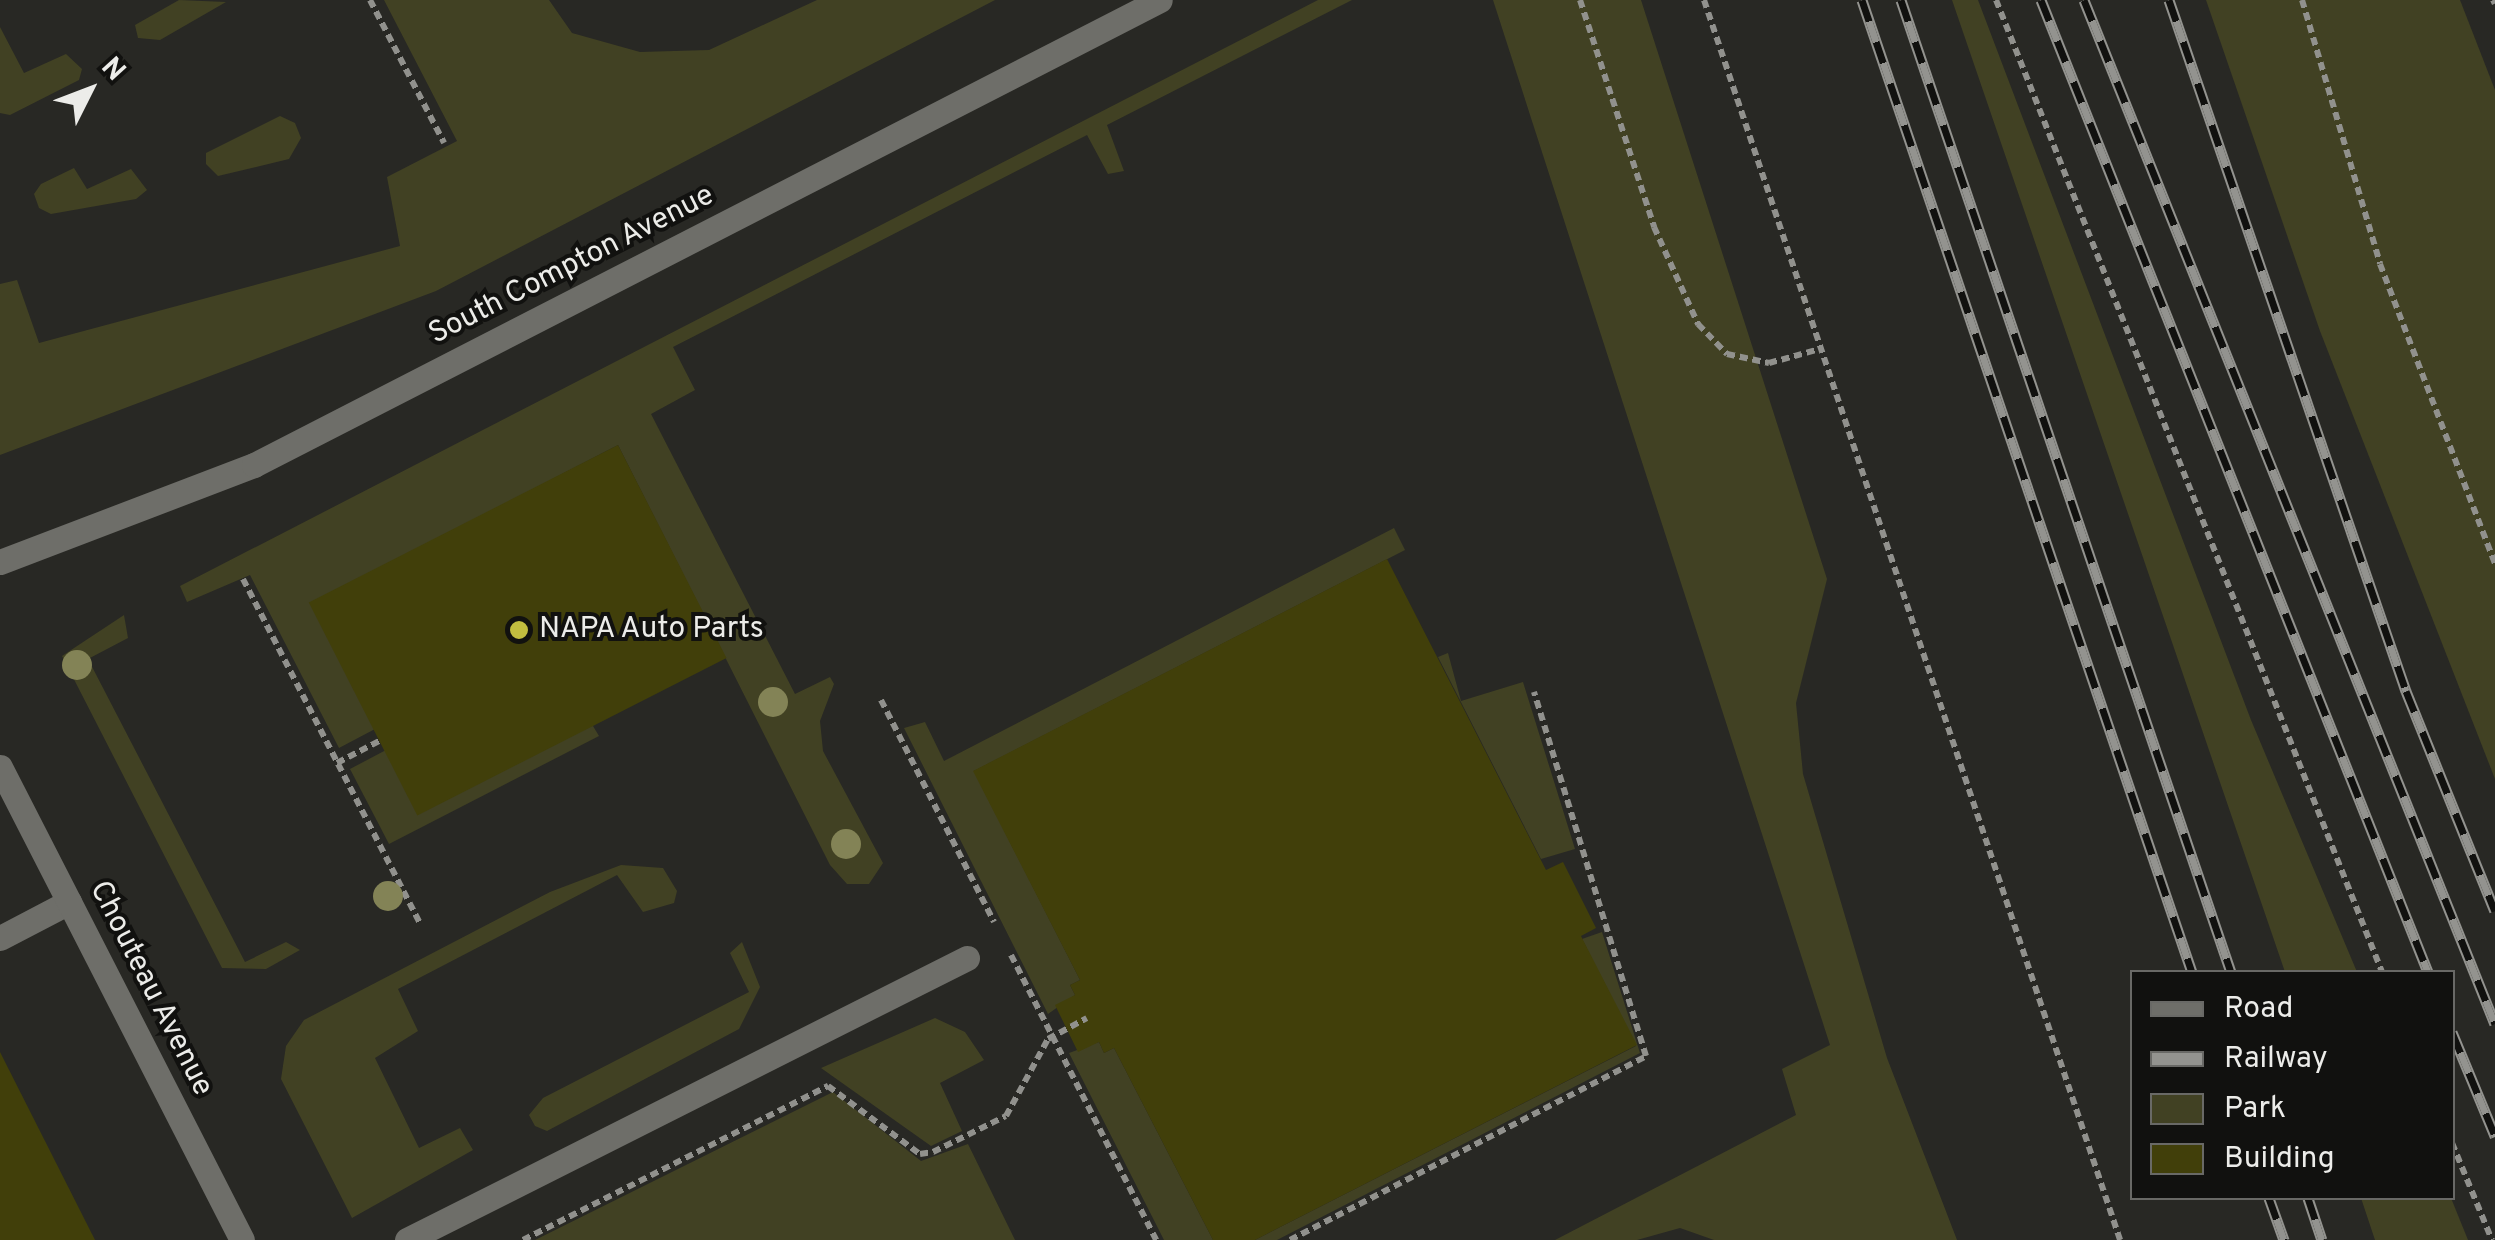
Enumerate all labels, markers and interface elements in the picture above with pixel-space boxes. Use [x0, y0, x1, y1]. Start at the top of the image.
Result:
north arrow [40, 40, 140, 140]
text: N [92, 50, 132, 89]
street label: South Compton Avenue [423, 178, 721, 354]
place label: NAPA Auto Parts [539, 612, 766, 648]
marker: NAPA Auto Parts [508, 619, 530, 641]
street label: Chouteau Avenue [80, 875, 220, 1103]
legend [2130, 970, 2455, 1200]
text: Road [2224, 991, 2293, 1028]
text: Railway [2224, 1041, 2328, 1078]
text: Park [2224, 1091, 2286, 1128]
text: Building [2224, 1141, 2335, 1178]

